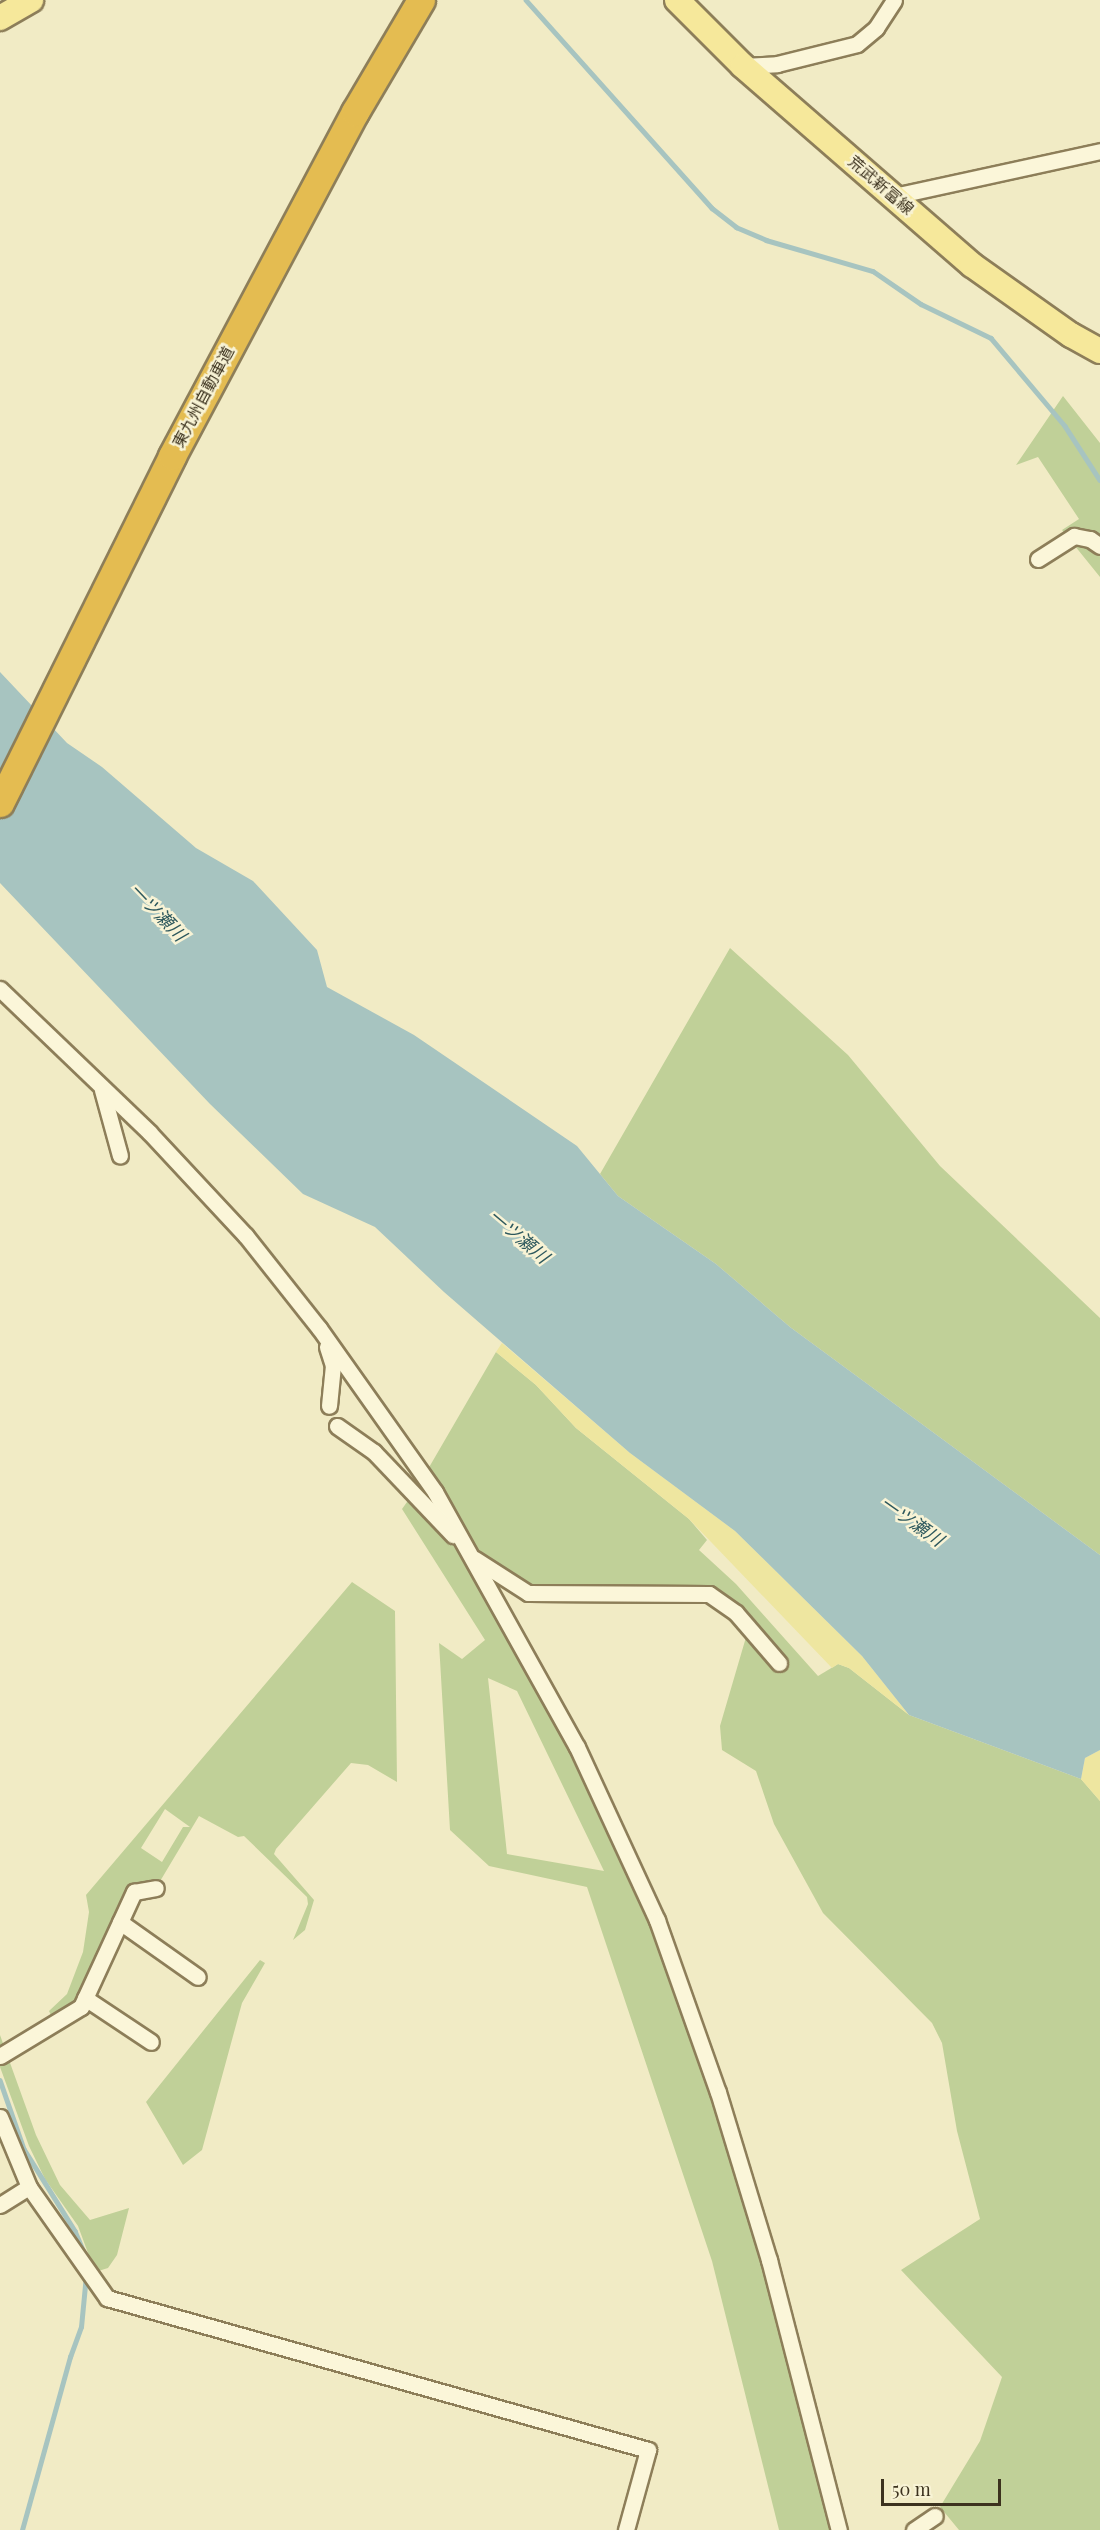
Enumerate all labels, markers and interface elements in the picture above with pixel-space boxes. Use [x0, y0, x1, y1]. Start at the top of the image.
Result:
street label: 荒武新富線 [845, 152, 917, 218]
street label: 東九州自動車道 [168, 343, 238, 451]
water label: 一ツ瀬川 [125, 879, 191, 945]
water label: 一ツ瀬川 [484, 1205, 554, 1267]
water label: 一ツ瀬川 [876, 1492, 948, 1550]
scale bar [884, 2467, 1004, 2505]
text: 50 m [892, 2477, 931, 2501]

